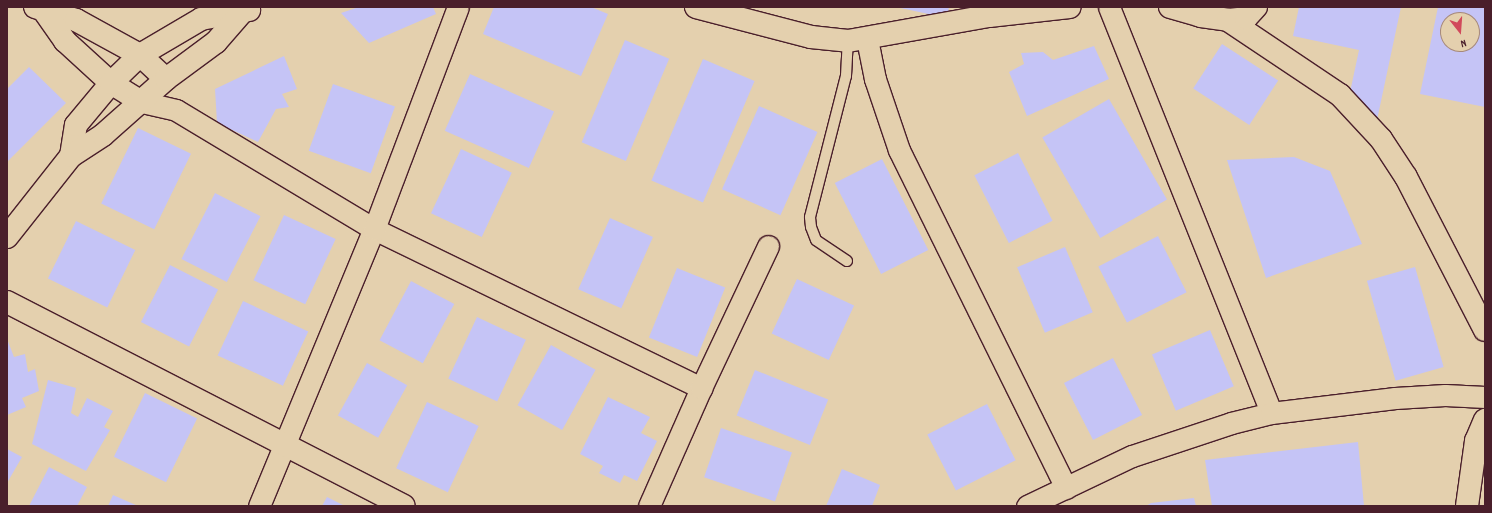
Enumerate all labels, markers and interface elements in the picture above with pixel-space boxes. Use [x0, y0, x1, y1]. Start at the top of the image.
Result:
north arrow [1440, 12, 1480, 52]
text: N [1458, 34, 1468, 51]

